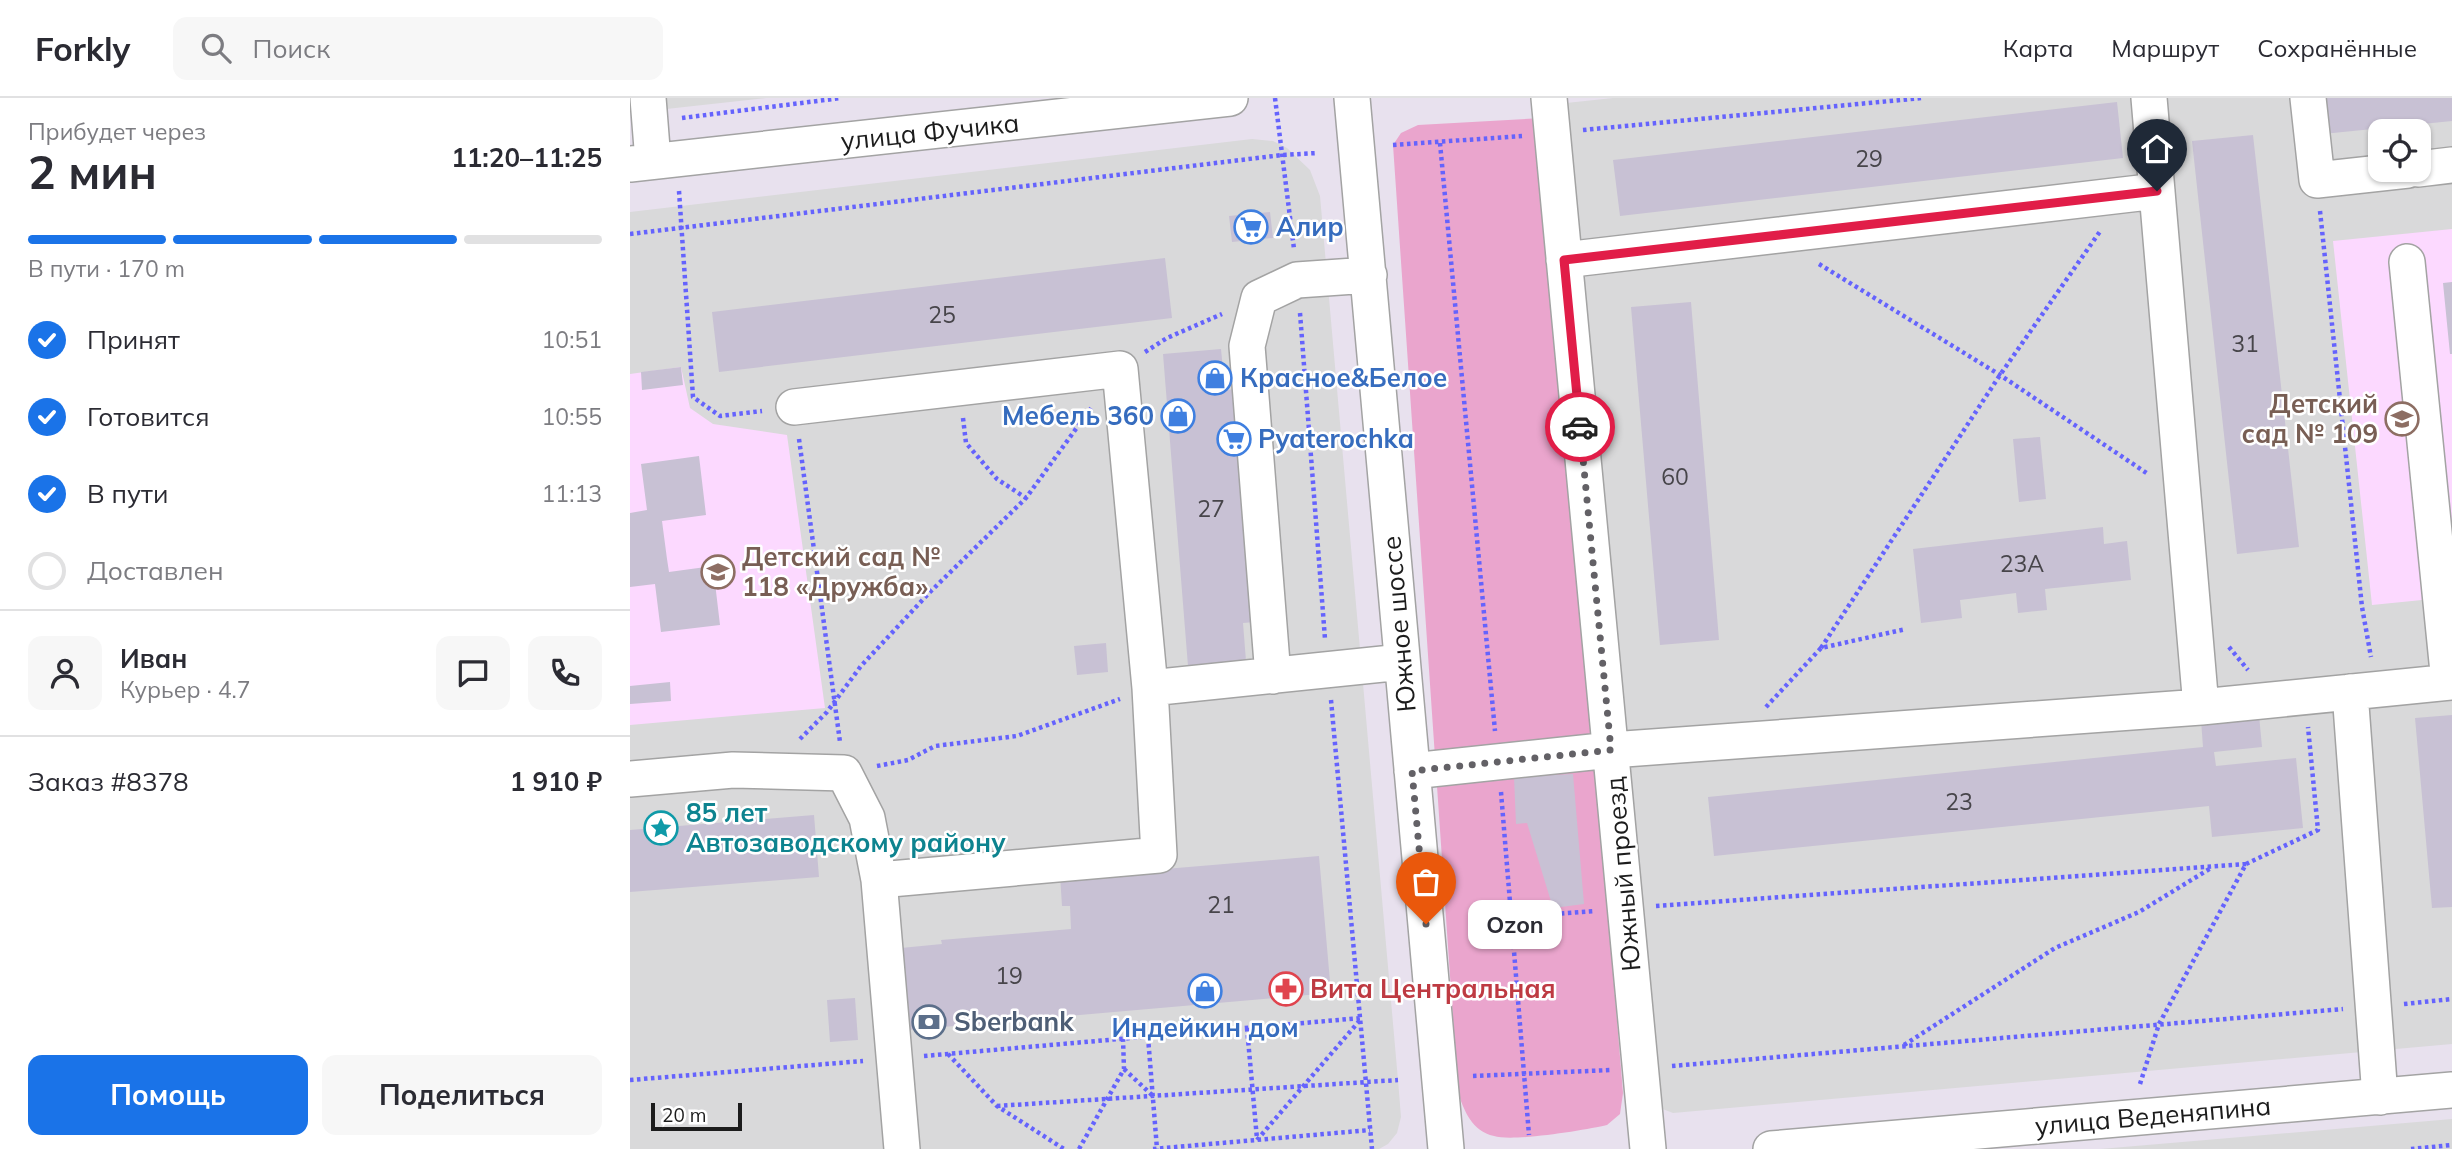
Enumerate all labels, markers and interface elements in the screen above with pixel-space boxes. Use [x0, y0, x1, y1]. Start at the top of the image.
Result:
search box [173, 17, 663, 80]
text: Forkly [35, 28, 131, 69]
icon: search [197, 29, 235, 67]
text: Поиск [253, 32, 330, 65]
text: Карта [2003, 33, 2073, 63]
text: Маршрут [2111, 33, 2219, 63]
text: Сохранённые [2257, 33, 2417, 63]
street label: улица Фучика [839, 106, 1021, 157]
text: Прибудет через [28, 117, 206, 146]
pin [2127, 119, 2187, 191]
map controls [2368, 119, 2431, 182]
button: locate [2368, 119, 2431, 182]
icon: home [2138, 130, 2176, 168]
text: 11:20–11:25 [451, 141, 602, 174]
text: 2 мин [28, 143, 157, 201]
house number: 29 [1855, 144, 1883, 173]
supermarket icon: Алир [1232, 208, 1270, 246]
place label: Алир [1276, 210, 1344, 243]
text: В пути · 170 m [28, 254, 185, 283]
house number: 25 [928, 300, 956, 329]
icon: check [28, 321, 66, 359]
text: Принят [87, 323, 180, 356]
text: 10:51 [542, 325, 602, 354]
house number: 31 [2231, 329, 2259, 358]
shop icon: Красное&Белое [1196, 359, 1234, 397]
place label: Красное&Белое [1240, 361, 1447, 394]
place label: Детский сад № 109 [2242, 387, 2378, 450]
courier [1545, 392, 1615, 462]
shop icon: Мебель 360 [1159, 397, 1197, 435]
icon: check [28, 398, 66, 436]
place label: Мебель 360 [1002, 399, 1154, 432]
text: Готовится [87, 400, 210, 433]
school or university icon: Детский сад № 109 [2383, 400, 2421, 438]
text: 10:55 [542, 402, 602, 431]
icon: car [1561, 408, 1599, 446]
supermarket icon: Pyaterochka [1215, 420, 1253, 458]
place label: Pyaterochka [1258, 422, 1414, 455]
house number: 60 [1661, 462, 1689, 491]
icon: check [28, 475, 66, 513]
text: В пути [87, 477, 168, 510]
text: 11:13 [542, 479, 602, 508]
house number: 27 [1197, 494, 1225, 523]
street label: Южное шоссе [1374, 534, 1423, 714]
place label: Детский сад № 118 «Дружба» [742, 540, 940, 603]
house number: 23А [2000, 549, 2044, 578]
school or university icon: Детский сад № 118 «Дружба» [699, 553, 737, 591]
text: Доставлен [87, 554, 224, 587]
button: person [28, 636, 102, 710]
button: chat [436, 636, 510, 710]
button: phone [528, 636, 602, 710]
text: Иван [120, 642, 187, 675]
text: Курьер · 4.7 [120, 675, 251, 704]
text: Заказ #8378 [28, 765, 189, 798]
text: 1 910 ₽ [510, 765, 602, 798]
street label: Южный проезд [1598, 775, 1647, 973]
house number: 23 [1945, 787, 1973, 816]
place label: 85 лет Автозаводскому району [686, 796, 1006, 859]
place icon: 85 лет Автозаводскому району [642, 809, 680, 847]
pin [1396, 852, 1456, 924]
icon: bag [1407, 863, 1445, 901]
house number: 21 [1207, 890, 1235, 919]
callout: Ozon [1468, 900, 1562, 948]
text: Ozon [1486, 910, 1544, 939]
house number: 19 [995, 961, 1023, 990]
pharmacy icon: Вита Центральная [1267, 970, 1305, 1008]
shop icon: Индейкин дом [1186, 972, 1224, 1010]
place label: Вита Центральная [1310, 972, 1556, 1005]
bank icon: Sberbank [910, 1003, 948, 1041]
place label: Sberbank [954, 1005, 1074, 1038]
place label: Индейкин дом [1111, 1011, 1299, 1044]
button: Помощь [28, 1055, 308, 1135]
button: Поделиться [322, 1055, 602, 1135]
street label: улица Веденяпина [2033, 1089, 2272, 1142]
scale bar [651, 1100, 742, 1132]
text: 20 m [662, 1103, 706, 1127]

